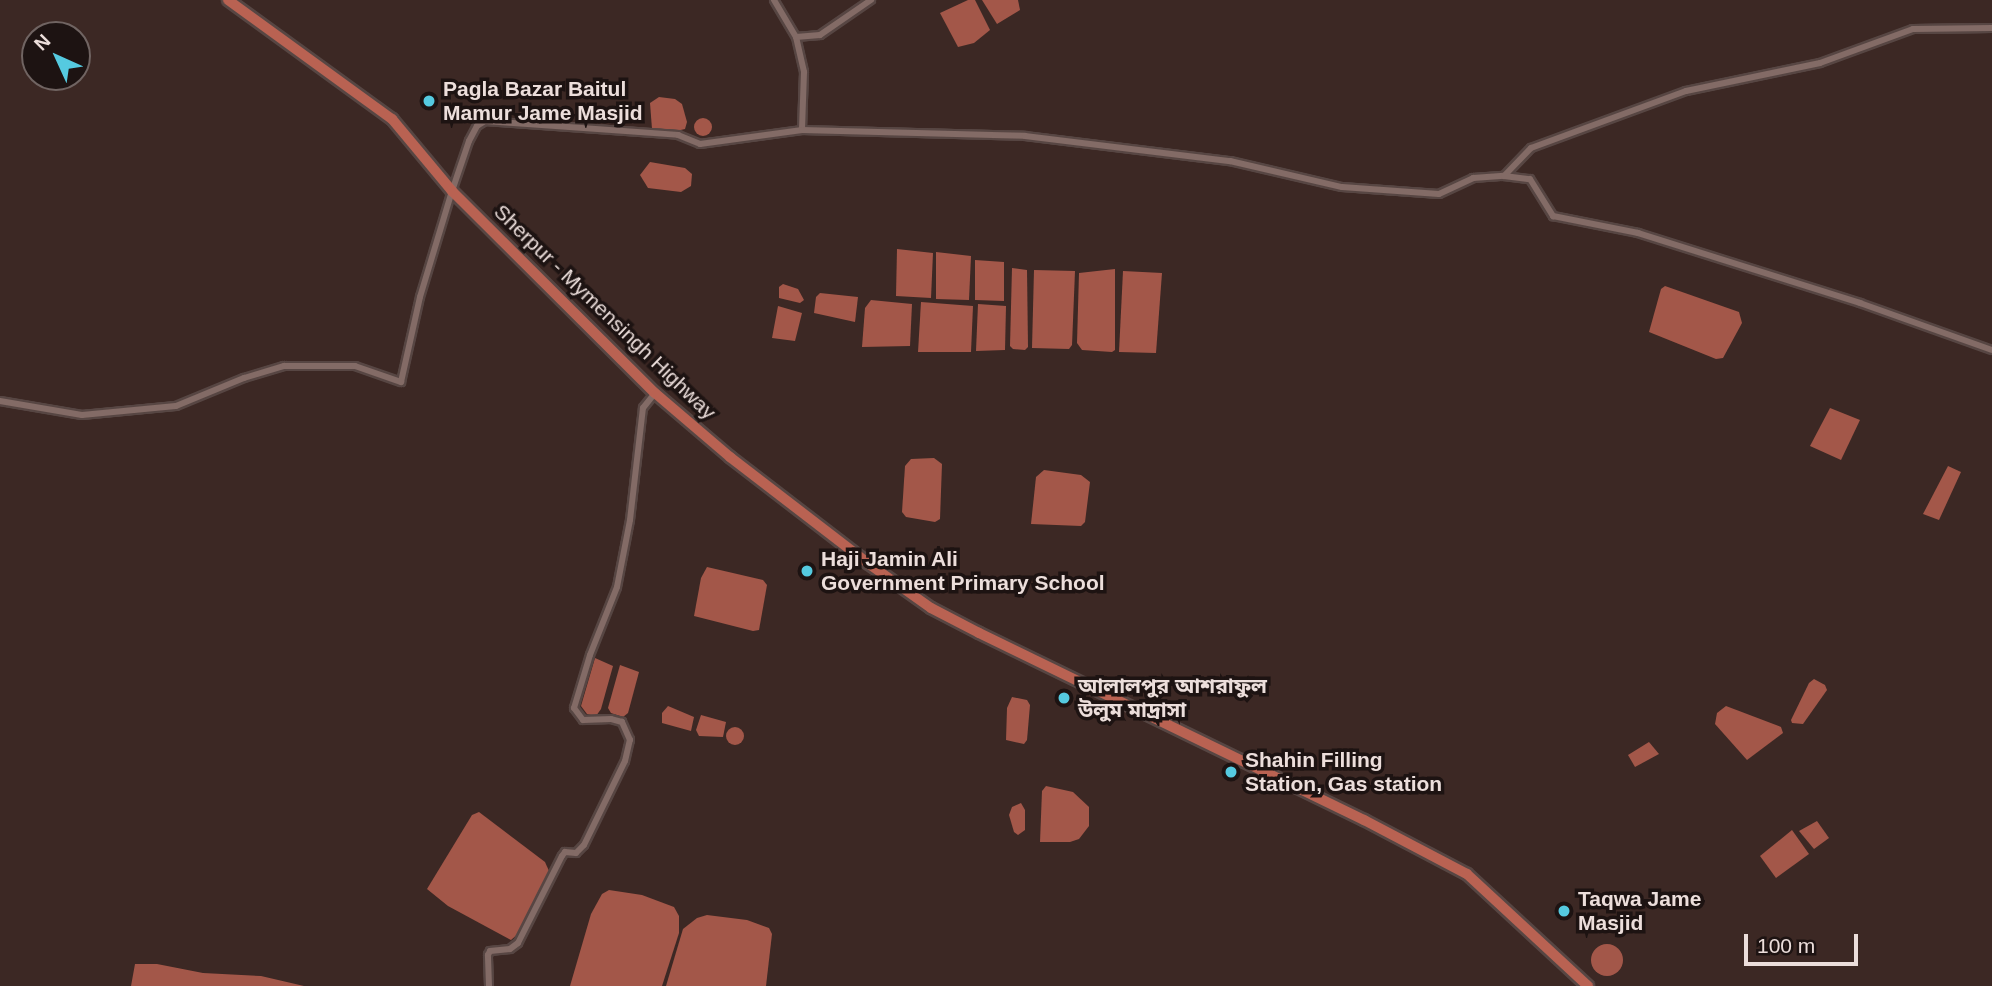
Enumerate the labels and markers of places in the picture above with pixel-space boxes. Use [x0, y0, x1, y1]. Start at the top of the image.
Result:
place label: Pagla Bazar Baitul Mamur Jame Masjid [443, 76, 643, 126]
marker: Pagla Bazar Baitul Mamur Jame Masjid [421, 93, 437, 109]
place label: Haji Jamin Ali Government Primary School [821, 546, 1105, 596]
marker: Haji Jamin Ali Government Primary School [799, 563, 815, 579]
place label: আলালপুর আশরাফুল উলুম মাদ্রাসা [1078, 673, 1267, 723]
marker: আলালপুর আশরাফুল উলুম মাদ্রাসা [1056, 690, 1072, 706]
place label: Shahin Filling Station, Gas station [1245, 747, 1442, 797]
marker: Shahin Filling Station, Gas station [1223, 764, 1239, 780]
place label: Taqwa Jame Masjid [1578, 886, 1701, 936]
marker: Taqwa Jame Masjid [1556, 903, 1572, 919]

